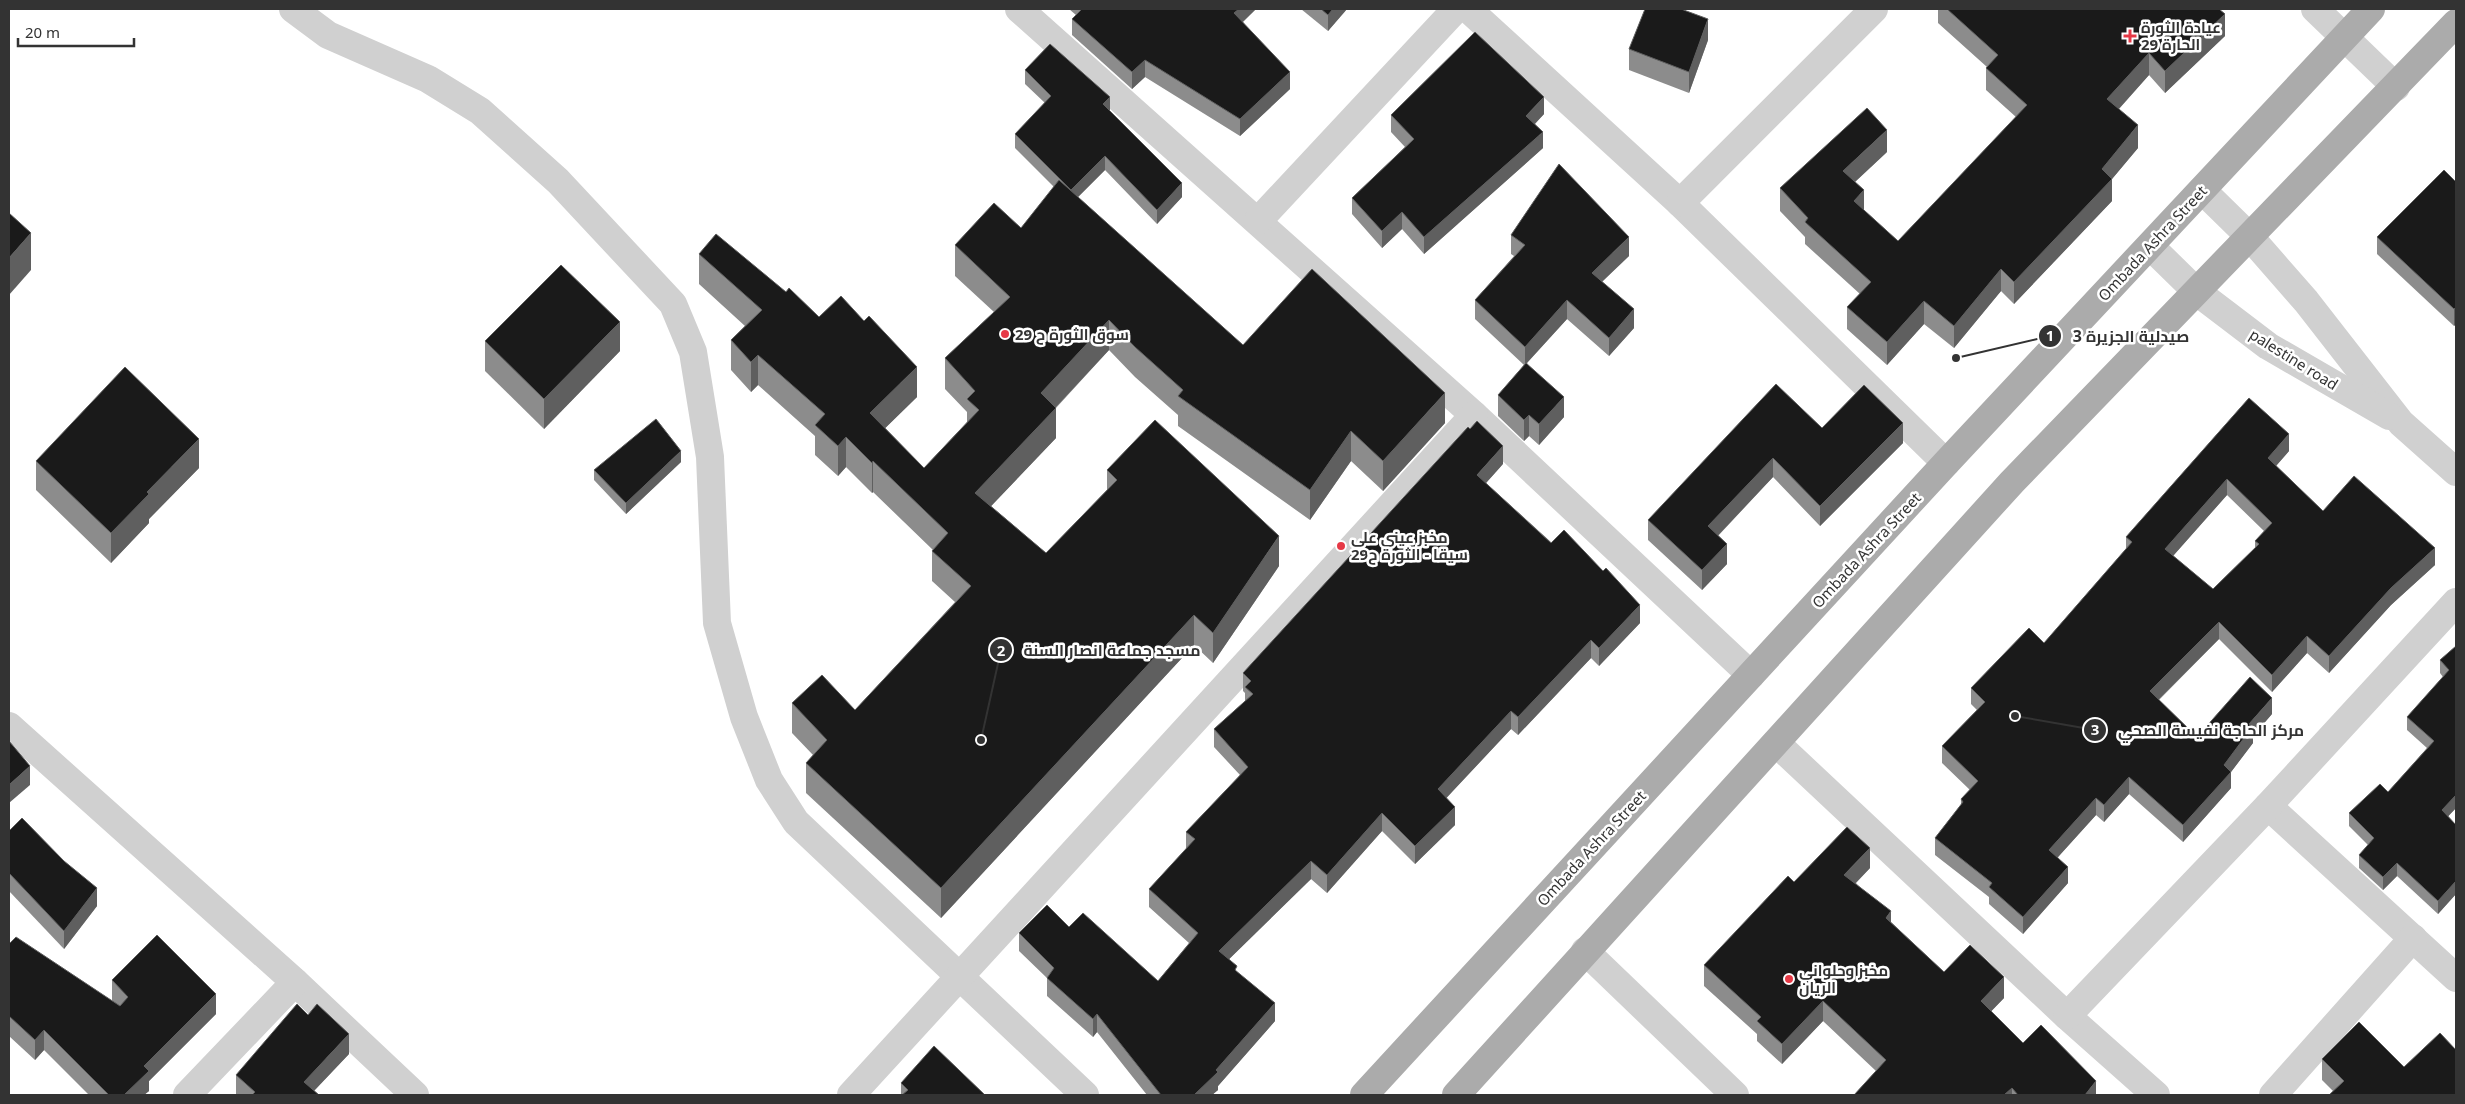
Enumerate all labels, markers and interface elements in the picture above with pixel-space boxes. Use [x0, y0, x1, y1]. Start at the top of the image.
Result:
scale bar [18, 15, 134, 47]
place label: عيادة الثورة الحارة 29 [2141, 17, 2221, 54]
text: 20 m [25, 22, 60, 42]
marker: عيادة الثورة الحارة 29 [2123, 29, 2137, 43]
street label: Ombada Ashra Street [2093, 181, 2211, 305]
callout: صيدلية الجزيرة 3 [2038, 321, 2199, 352]
place label: سوق الثورة ح 29 [1015, 324, 1129, 345]
street label: palestine road [2246, 324, 2342, 394]
text: 1 [2046, 325, 2054, 345]
text: صيدلية الجزيرة 3 [2073, 325, 2189, 347]
marker: سوق الثورة ح 29 [999, 328, 1011, 340]
street label: Ombada Ashra Street [1807, 488, 1925, 612]
place label: مخبز عيني على سيقا - الثورة ح29 [1351, 527, 1468, 565]
marker: مخبز عيني على سيقا - الثورة ح29 [1335, 540, 1347, 552]
callout: مسجد جماعة انصار السنة [989, 635, 1211, 666]
text: مسجد جماعة انصار السنة [1023, 639, 1201, 661]
text: 2 [997, 640, 1006, 660]
callout: مركز الحاجة نفيسة الصحي [2082, 715, 2314, 746]
text: 3 [2091, 719, 2099, 739]
text: مركز الحاجة نفيسة الصحي [2118, 719, 2304, 743]
street label: Ombada Ashra Street [1532, 786, 1650, 910]
place label: مخبز وحلواني الريان [1799, 960, 1888, 997]
marker: مخبز وحلواني الريان [1783, 973, 1795, 985]

